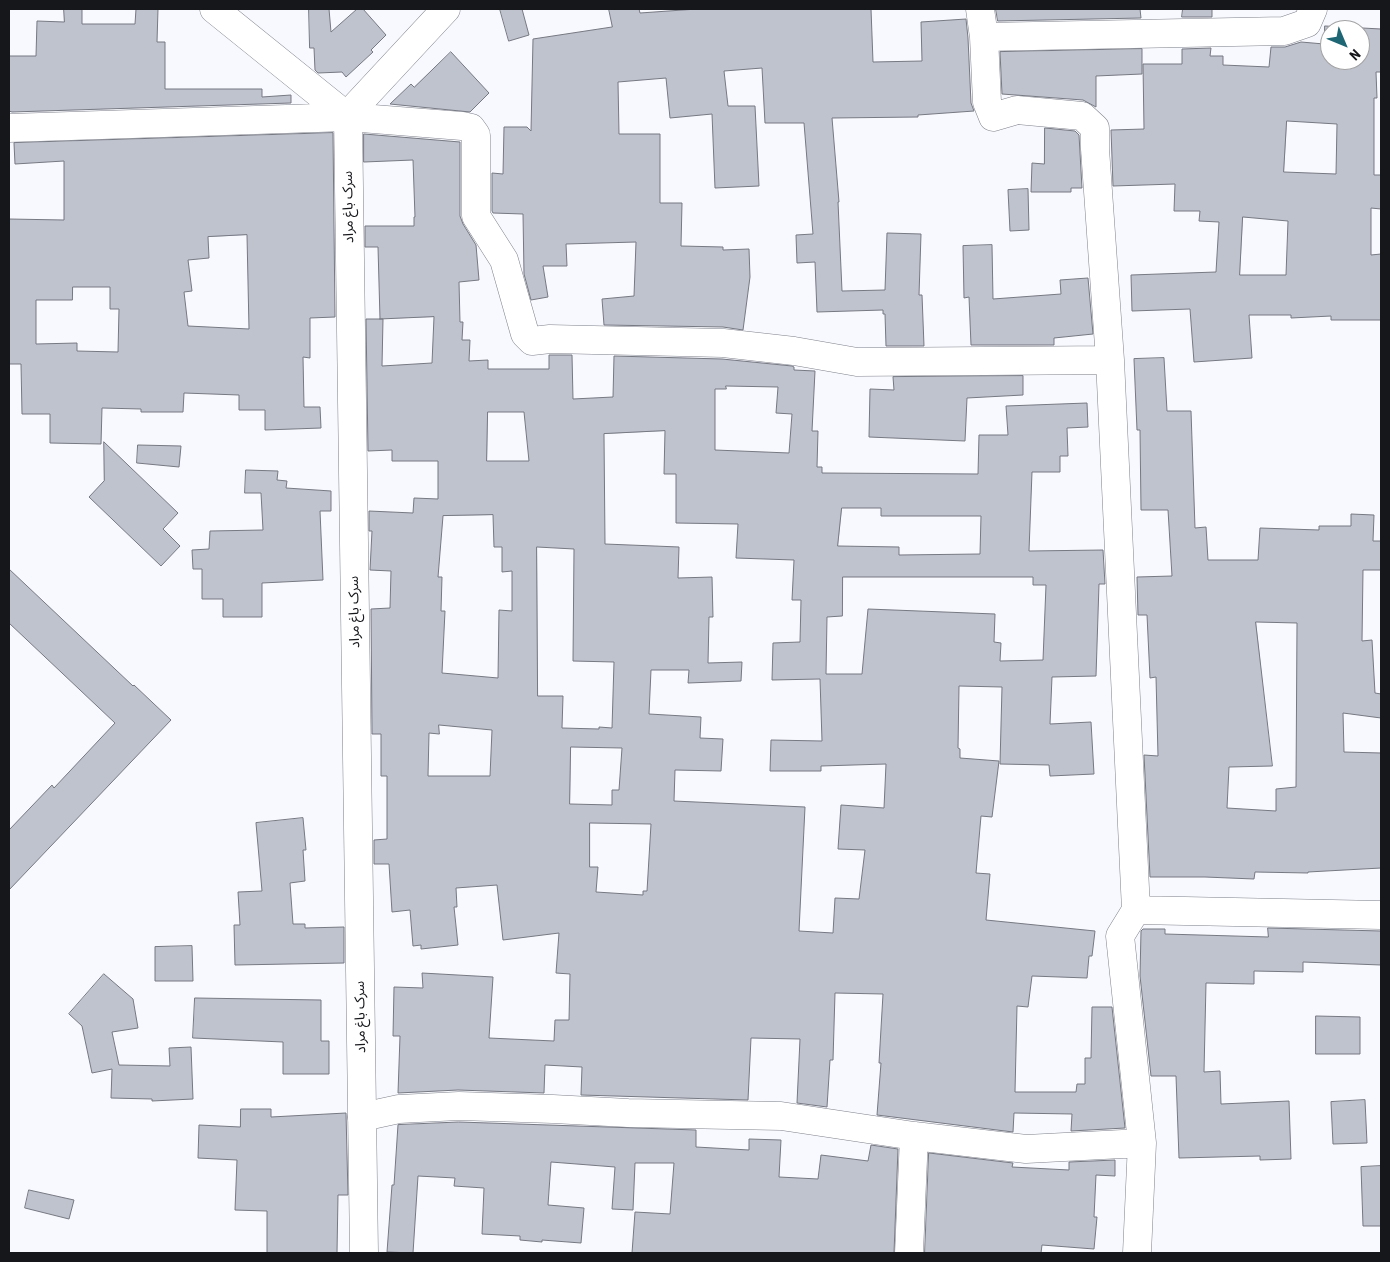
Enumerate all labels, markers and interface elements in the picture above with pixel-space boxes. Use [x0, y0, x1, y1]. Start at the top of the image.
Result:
north arrow [1320, 20, 1370, 70]
text: N [1346, 46, 1364, 64]
street label: سرک باغ مراد [340, 171, 358, 243]
street label: سرک باغ مراد [346, 576, 364, 648]
street label: سرک باغ مراد [352, 981, 370, 1053]

